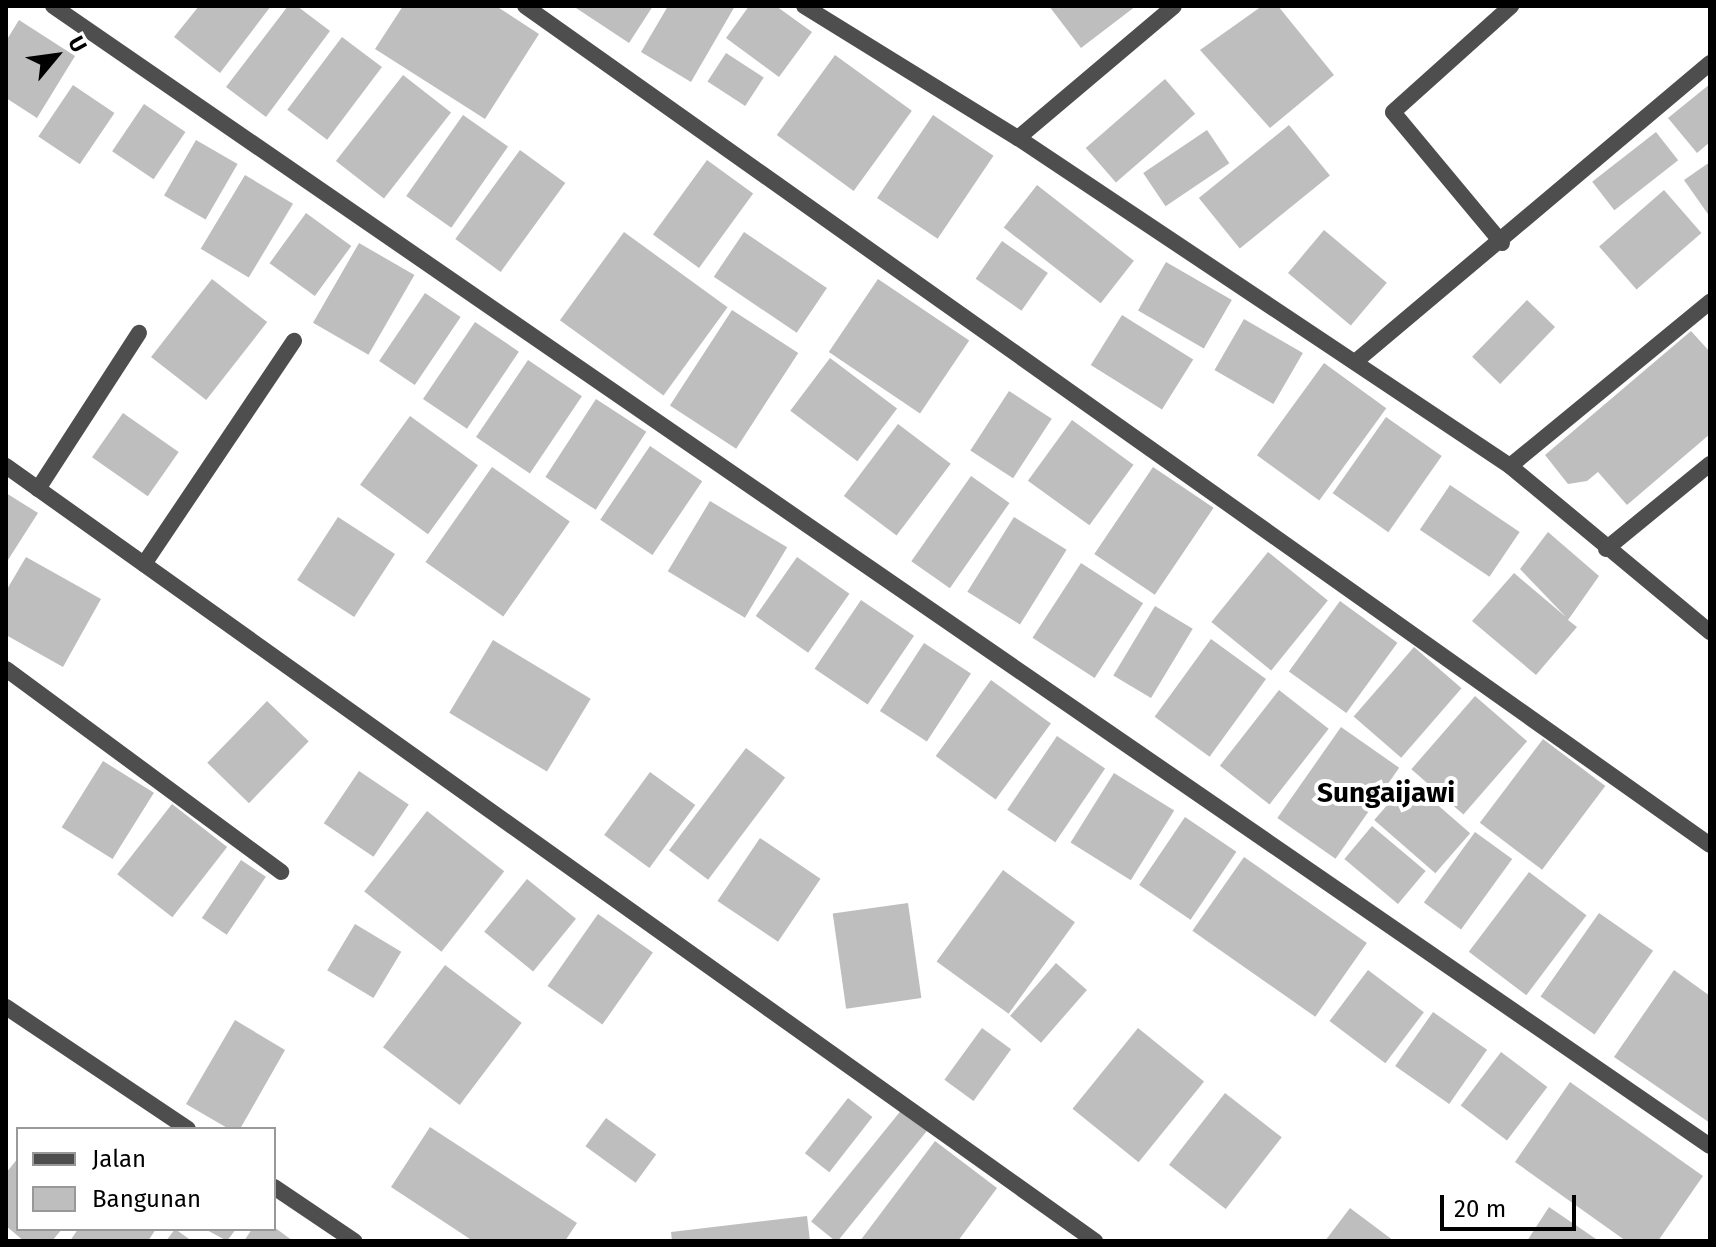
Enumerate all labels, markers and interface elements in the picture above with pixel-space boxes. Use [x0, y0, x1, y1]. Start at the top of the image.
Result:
north arrow [16, 16, 96, 96]
text: U [62, 31, 93, 57]
district label: Sungaijawi [1317, 776, 1455, 810]
legend [16, 1127, 276, 1231]
text: Jalan [92, 1145, 146, 1173]
scale bar [1444, 1179, 1580, 1229]
text: Bangunan [92, 1185, 201, 1213]
text: 20 m [1454, 1195, 1506, 1223]

